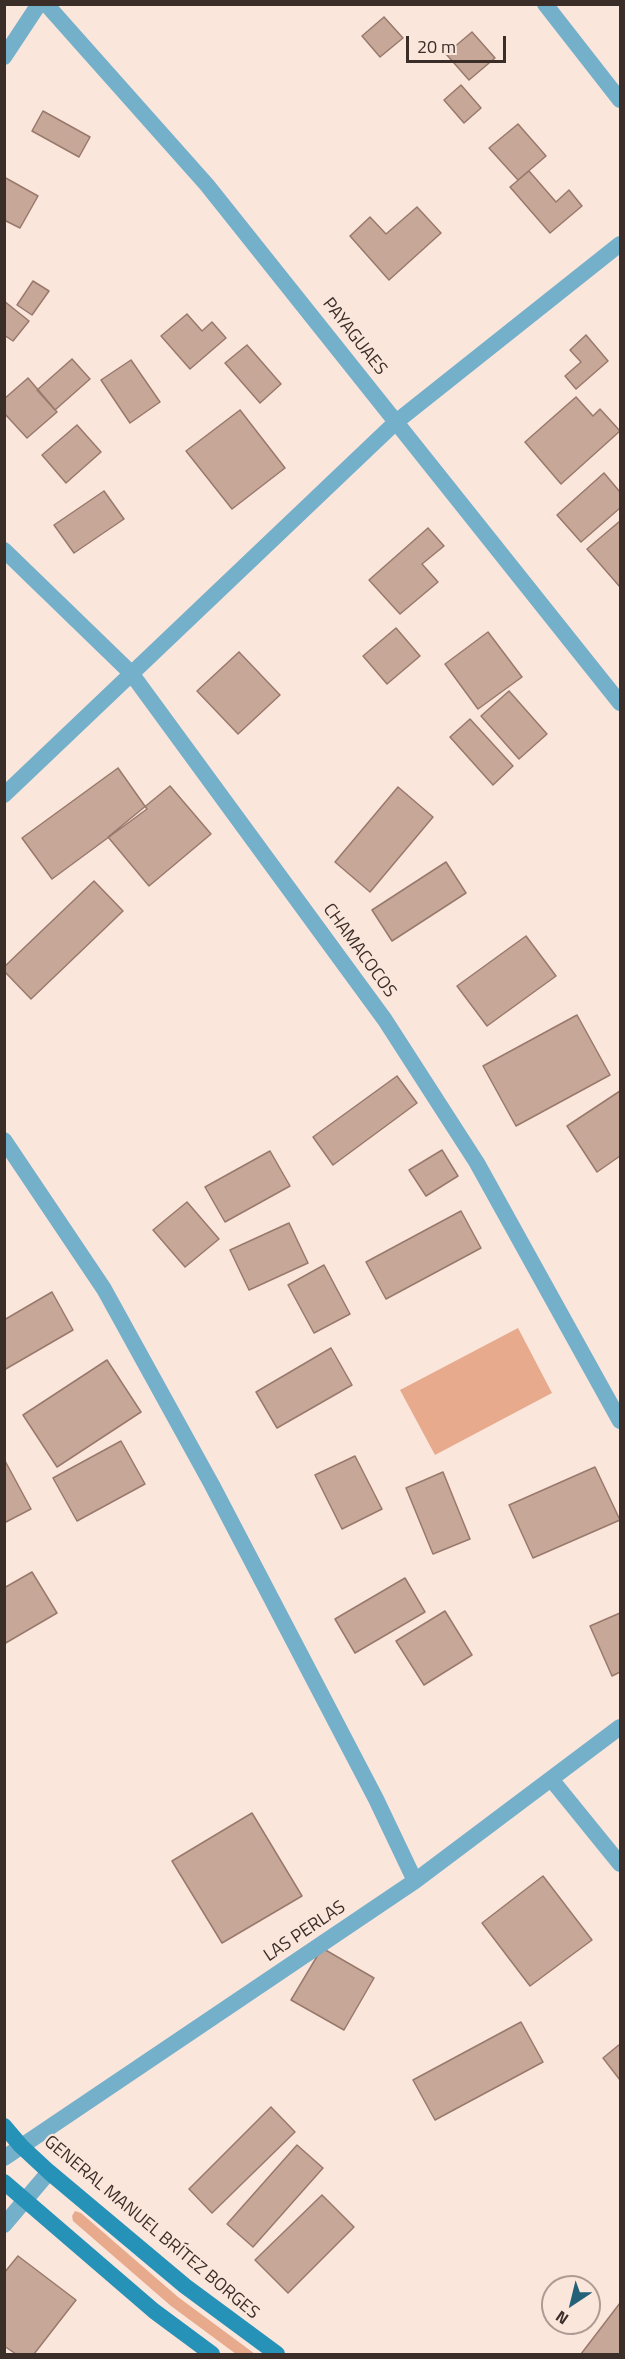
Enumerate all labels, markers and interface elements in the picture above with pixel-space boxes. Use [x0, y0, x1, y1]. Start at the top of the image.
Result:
scale bar [409, 24, 510, 62]
text: 20 m [417, 33, 456, 60]
street label: PAYAGUAES [317, 294, 391, 380]
street label: CHAMACOCOS [318, 900, 400, 1002]
street label: LAS PERLAS [260, 1897, 350, 1967]
street label: GENERAL MANUEL BRÍTEZ BORGES [39, 2132, 263, 2324]
north arrow [541, 2275, 601, 2335]
text: N [550, 2305, 573, 2331]

